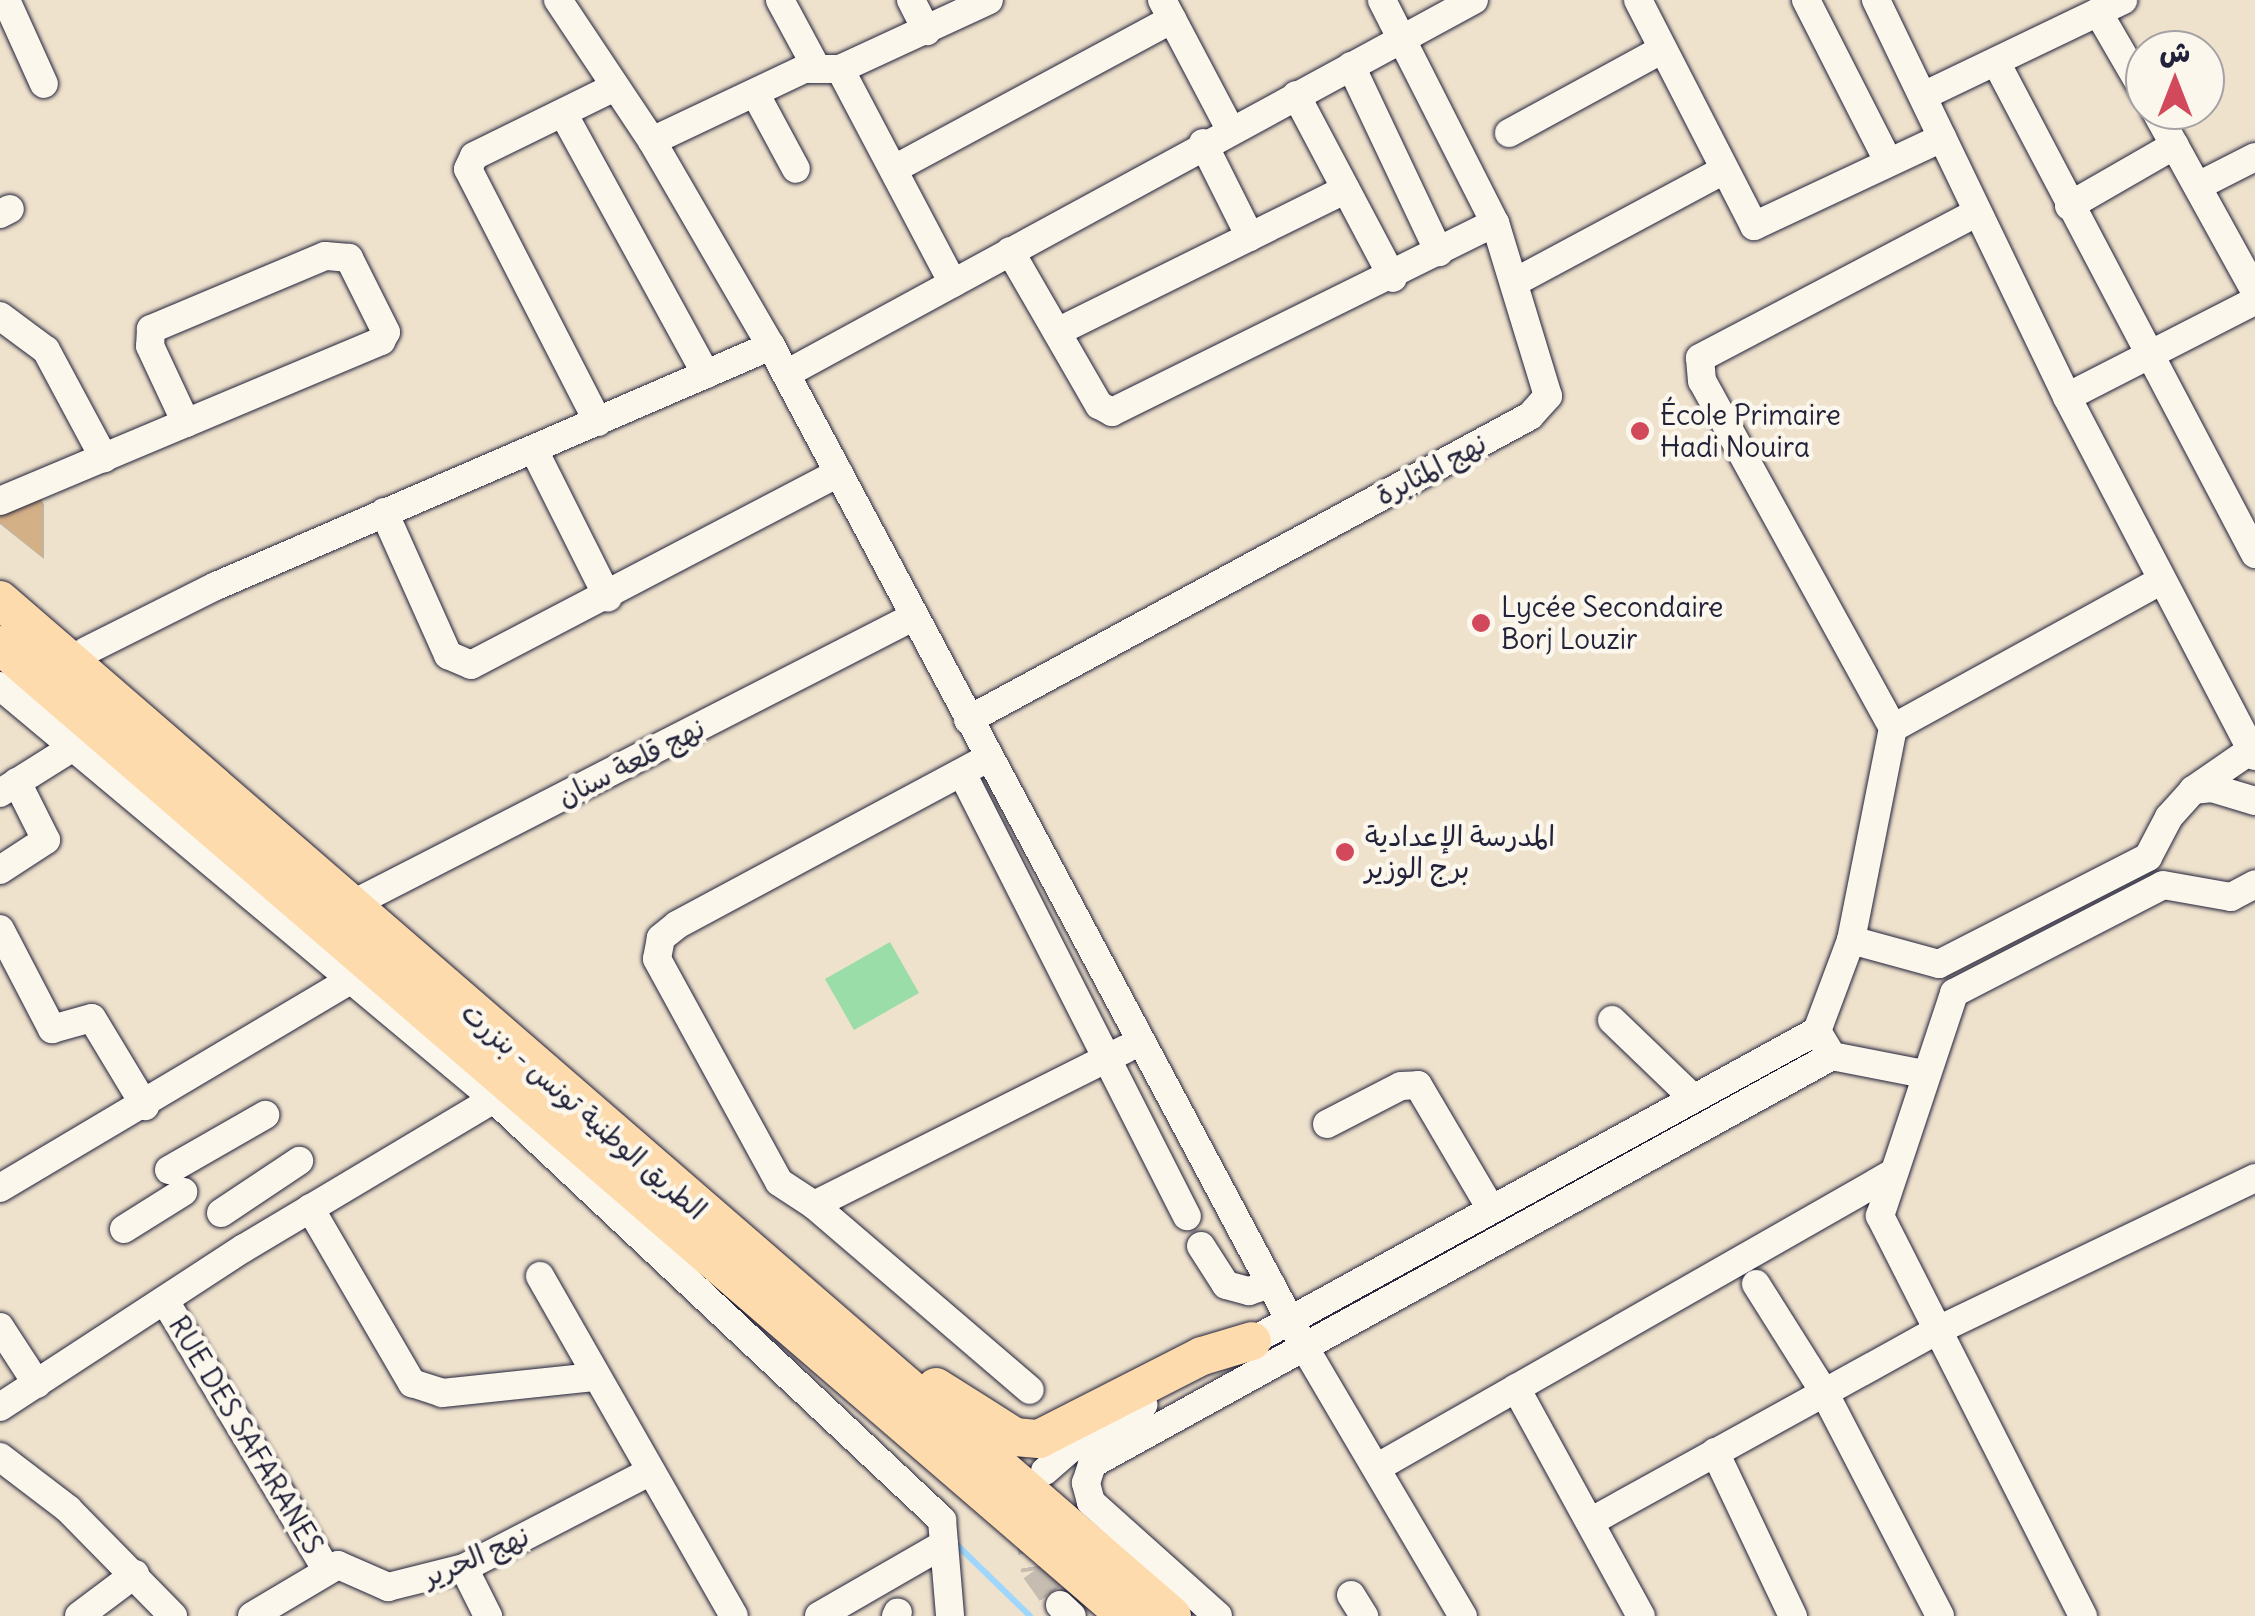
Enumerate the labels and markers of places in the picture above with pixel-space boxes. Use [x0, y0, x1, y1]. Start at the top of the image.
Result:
place label: École Primaire Hadi Nouira [1660, 398, 1841, 464]
marker: École Primaire Hadi Nouira [1629, 420, 1651, 442]
place label: Lycée Secondaire Borj Louzir [1501, 590, 1723, 656]
marker: Lycée Secondaire Borj Louzir [1470, 612, 1492, 634]
place label: المدرسة الإعدادية برج الوزير [1365, 819, 1555, 885]
marker: المدرسة الإعدادية برج الوزير [1334, 841, 1356, 863]

